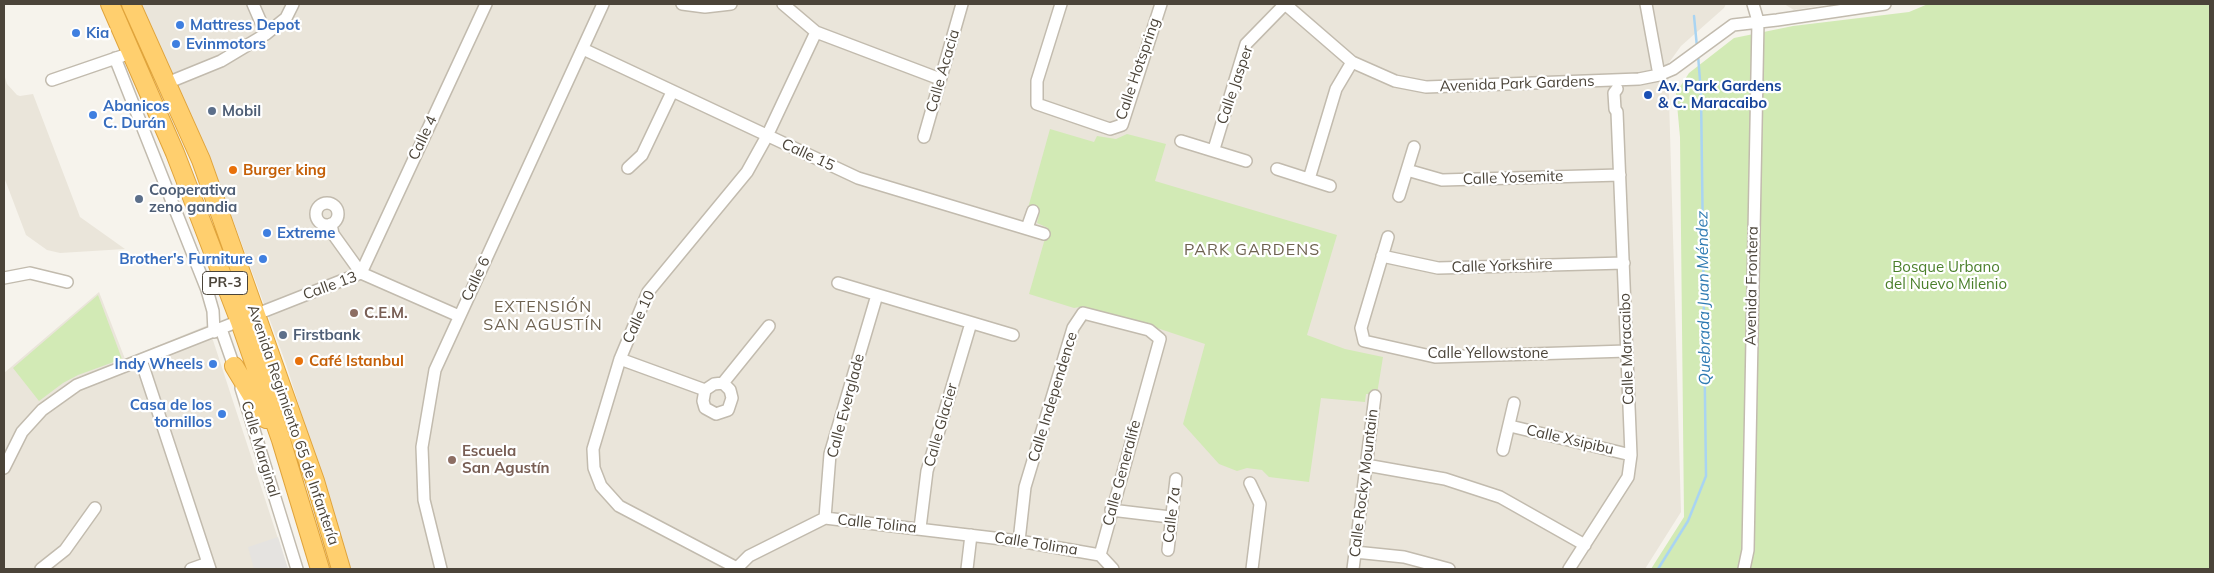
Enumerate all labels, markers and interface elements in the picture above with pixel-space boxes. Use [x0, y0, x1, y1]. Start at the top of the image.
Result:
place label: Mattress Depot [190, 16, 300, 34]
street label: Calle Hotspring [1112, 16, 1164, 122]
marker: Mattress Depot [174, 19, 186, 31]
place label: Kia [86, 24, 109, 42]
marker: Kia [70, 27, 82, 39]
street label: Calle Acacia [923, 27, 963, 115]
place label: Evinmotors [186, 35, 266, 53]
marker: Evinmotors [170, 38, 182, 50]
street label: Calle Jasper [1213, 43, 1257, 127]
street label: Avenida Park Gardens [1439, 72, 1595, 96]
place label: Av. Park Gardens & C. Maracaibo [1658, 77, 1782, 112]
marker: Av. Park Gardens & C. Maracaibo [1642, 89, 1654, 101]
place label: Abanicos C. Durán [103, 97, 170, 132]
place label: Mobil [222, 102, 261, 120]
marker: Mobil [206, 105, 218, 117]
marker: Abanicos C. Durán [87, 109, 99, 121]
street label: Calle 4 [405, 113, 441, 163]
street label: Calle 15 [779, 135, 837, 175]
place label: Burger king [243, 161, 326, 179]
marker: Burger king [227, 164, 239, 176]
street label: Calle Yosemite [1463, 167, 1563, 189]
place label: Cooperativa zeno gandia [149, 181, 237, 216]
marker: Cooperativa zeno gandia [133, 193, 145, 205]
water label: Quebrada Juan Méndez [1693, 211, 1715, 385]
place label: Extreme [277, 224, 336, 242]
street label: Avenida Frontera [1742, 226, 1762, 346]
marker: Extreme [261, 227, 273, 239]
district label: PARK GARDENS [1182, 240, 1322, 260]
place label: Brother's Furniture [119, 250, 253, 268]
marker: Brother's Furniture [257, 253, 269, 265]
street label: Calle 6 [458, 254, 494, 304]
street label: Calle Yorkshire [1451, 255, 1553, 277]
park label: Bosque Urbano del Nuevo Milenio [1885, 258, 2007, 293]
street label: Calle 13 [301, 268, 359, 304]
road number: PR-3 [202, 272, 248, 294]
street label: Calle 10 [619, 288, 659, 346]
street label: Calle Maracaibo [1616, 293, 1638, 405]
district label: EXTENSIÓN SAN AGUSTÍN [482, 297, 604, 335]
street label: Avenida Regimiento 65 de Infantería [243, 302, 343, 548]
place label: C.E.M. [364, 304, 408, 322]
marker: C.E.M. [348, 307, 360, 319]
place label: Firstbank [293, 326, 360, 344]
marker: Firstbank [277, 329, 289, 341]
street label: Calle Independence [1025, 330, 1081, 464]
street label: Calle Yellowstone [1428, 344, 1548, 362]
place label: Café Istanbul [309, 352, 404, 370]
street label: Calle Everglade [823, 352, 869, 460]
place label: Indy Wheels [114, 355, 203, 373]
marker: Café Istanbul [293, 355, 305, 367]
marker: Indy Wheels [207, 358, 219, 370]
street label: Calle Glacier [920, 381, 962, 469]
place label: Casa de los tornillos [130, 396, 212, 431]
street label: Calle Marginal [237, 399, 283, 499]
marker: Casa de los tornillos [216, 408, 228, 420]
street label: Calle Rocky Mountain [1346, 408, 1382, 558]
street label: Calle Generalife [1099, 418, 1145, 528]
street label: Calle Xsipibu [1525, 421, 1615, 459]
place label: Escuela San Agustín [462, 442, 550, 477]
marker: Escuela San Agustín [446, 454, 458, 466]
street label: Calle 7a [1160, 486, 1184, 544]
street label: Calle Tolina [836, 511, 918, 537]
street label: Calle Tolima [993, 529, 1079, 559]

